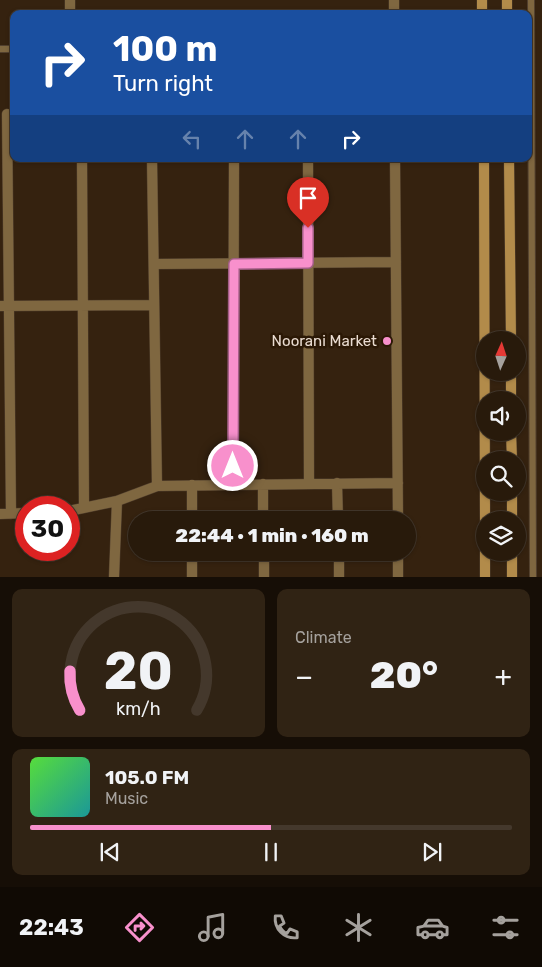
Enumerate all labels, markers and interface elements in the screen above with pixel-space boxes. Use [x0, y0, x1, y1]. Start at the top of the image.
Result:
text: 100 m [113, 28, 218, 70]
icon: right [30, 30, 95, 95]
text: Turn right [113, 70, 213, 97]
icon: left [178, 125, 206, 153]
icon: ahead [231, 125, 259, 153]
icon: ahead [284, 125, 312, 153]
icon: right [337, 125, 365, 153]
pin [287, 177, 329, 228]
icon: arrive [294, 184, 322, 212]
north arrow [476, 331, 526, 381]
map controls [476, 331, 526, 561]
place label: Noorani Market [272, 332, 377, 350]
marker: Noorani Market [381, 335, 393, 347]
button: sound [476, 391, 526, 441]
position arrow [206, 439, 258, 491]
button: search [476, 451, 526, 501]
speed limit sign: 30 [15, 496, 80, 561]
button: layers [476, 511, 526, 561]
text: 22:44 · 1 min · 160 m [175, 524, 369, 547]
text: Climate [295, 628, 352, 647]
text: 20 [104, 640, 173, 702]
text: 20° [370, 652, 438, 698]
text: − [295, 660, 313, 693]
text: + [495, 660, 512, 693]
text: km/h [116, 698, 161, 719]
text: 105.0 FM [105, 766, 189, 789]
text: Music [105, 789, 148, 808]
icon: previous [96, 838, 124, 866]
icon: pause [257, 838, 285, 866]
icon: next [418, 838, 446, 866]
icon: directions [122, 910, 157, 945]
icon: music [195, 910, 230, 945]
icon: phone [268, 910, 303, 945]
icon: climate [341, 910, 376, 945]
icon: car [415, 910, 450, 945]
icon: filters [488, 910, 523, 945]
text: 22:43 [19, 914, 84, 941]

